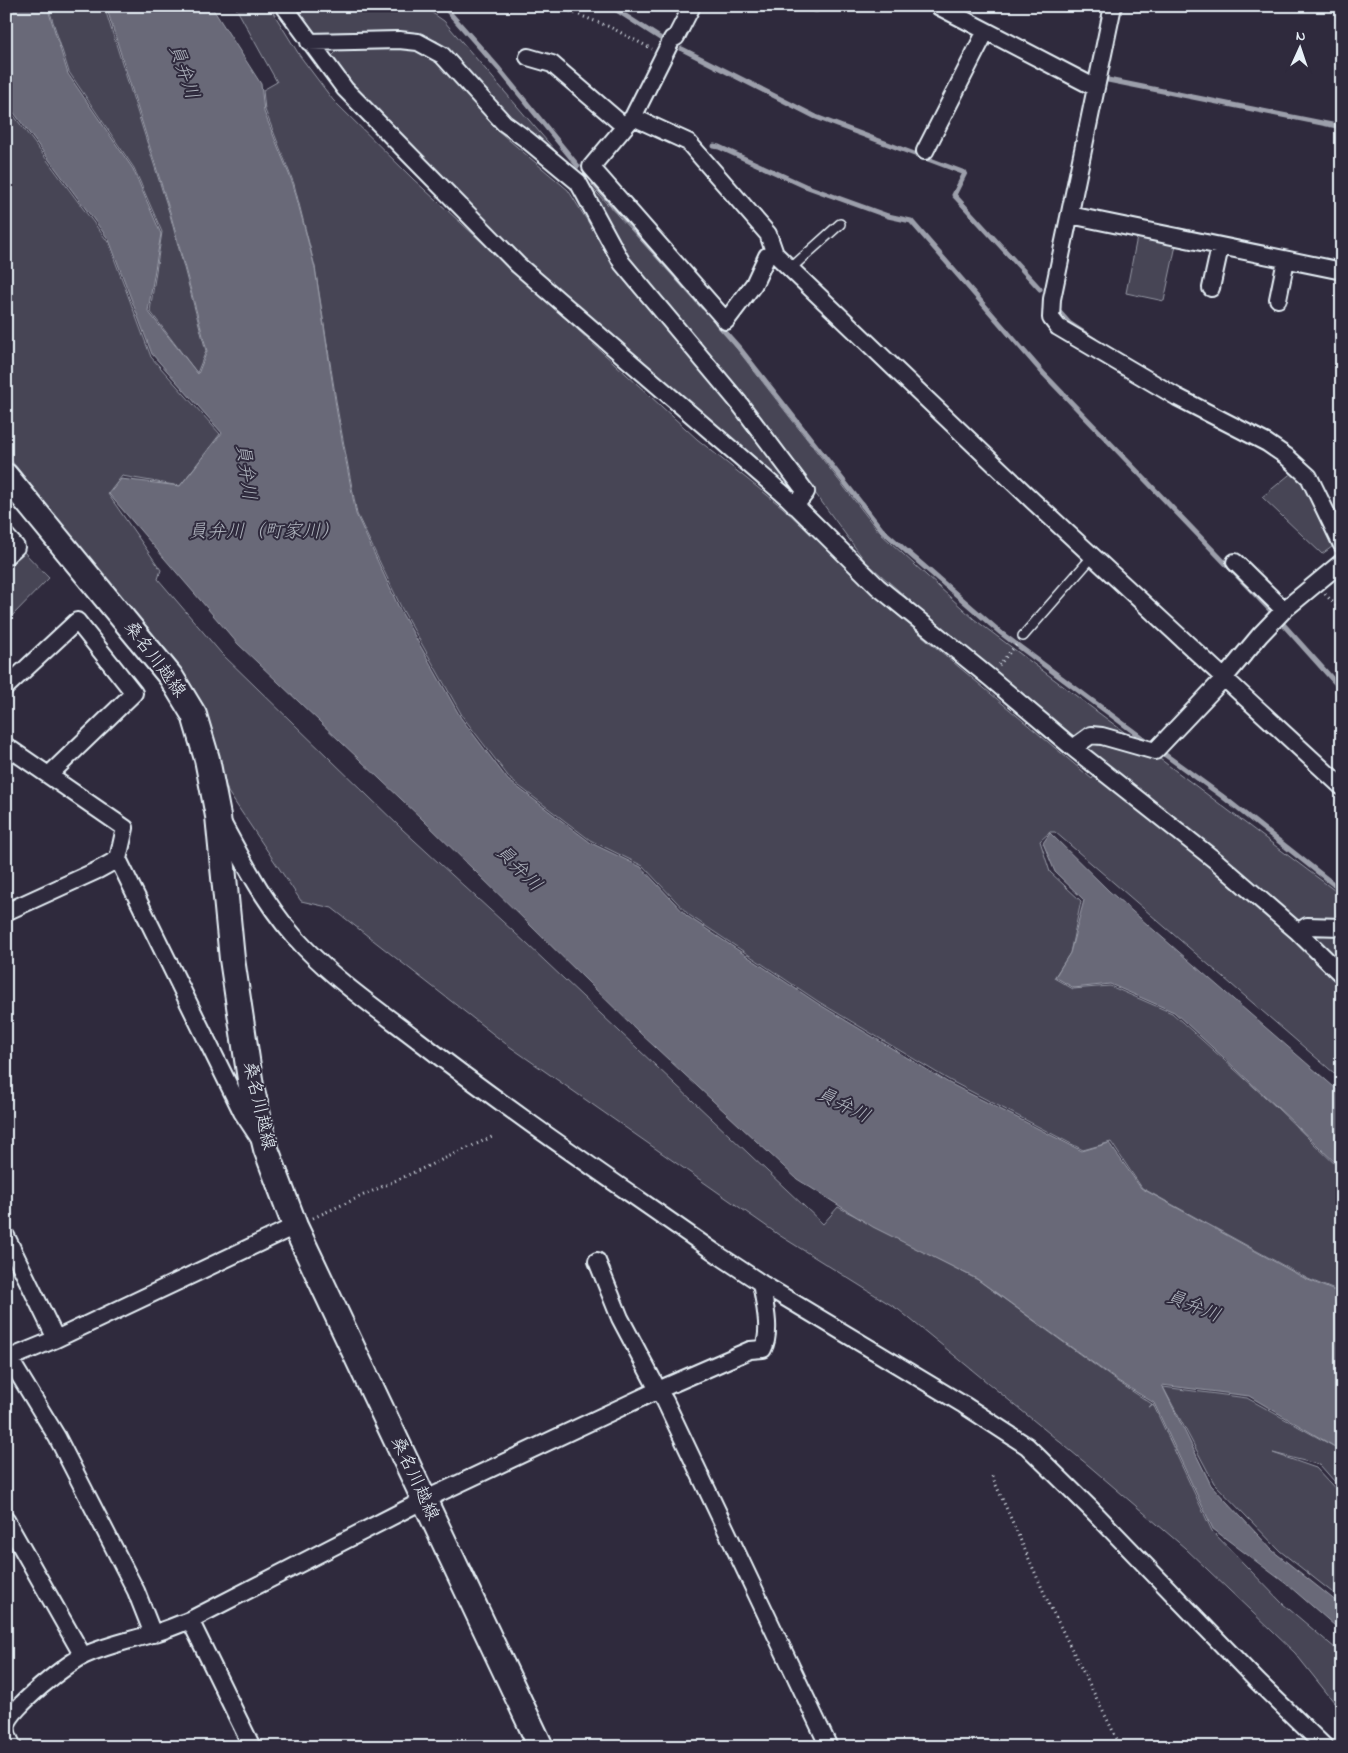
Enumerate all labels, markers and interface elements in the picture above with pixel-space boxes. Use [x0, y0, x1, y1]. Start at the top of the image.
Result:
north arrow [1276, 22, 1326, 72]
text: N [1295, 26, 1306, 47]
water label: 員弁川 [161, 41, 205, 103]
water label: 員弁川 [228, 442, 262, 502]
water label: 員弁川（町家川） [188, 519, 340, 546]
street label: 桑名川越線 [117, 616, 191, 704]
water label: 員弁川 [488, 839, 548, 899]
street label: 桑名川越線 [235, 1059, 281, 1153]
water label: 員弁川 [811, 1081, 875, 1131]
water label: 員弁川 [1162, 1284, 1224, 1330]
street label: 桑名川越線 [383, 1433, 445, 1525]

